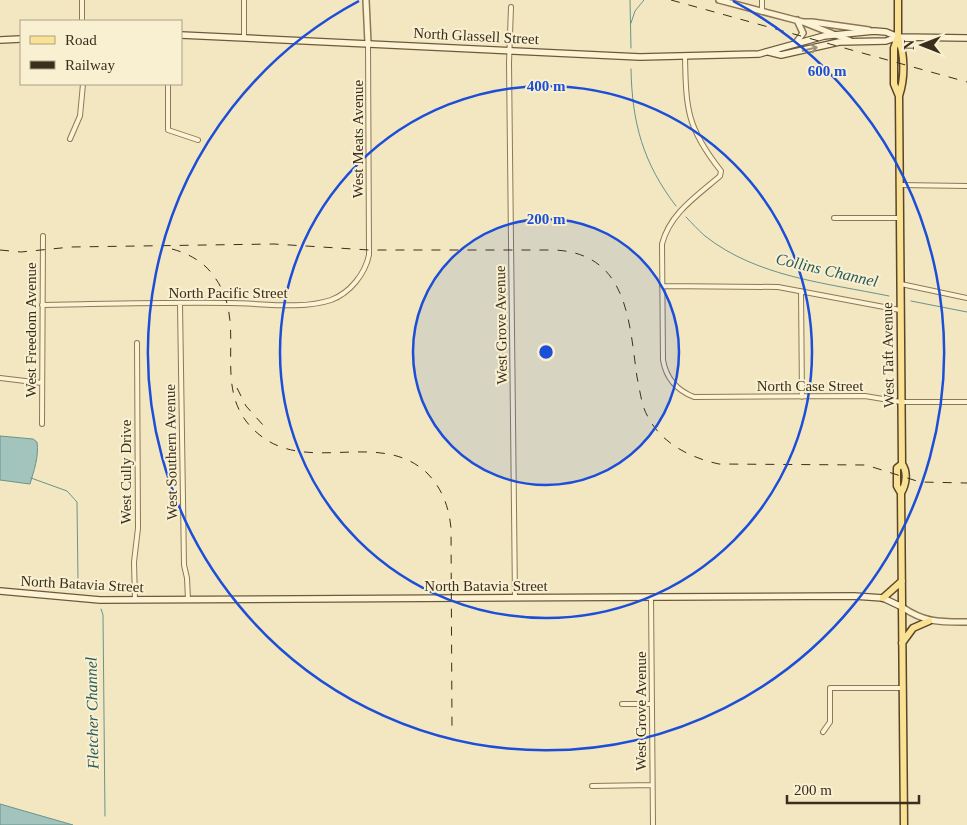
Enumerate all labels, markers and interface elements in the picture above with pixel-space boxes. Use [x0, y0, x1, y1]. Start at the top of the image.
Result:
legend [20, 20, 182, 85]
north arrow [897, 20, 947, 70]
street label: North Glassell Street [413, 25, 540, 47]
text: Road [65, 32, 97, 48]
text: N [902, 40, 917, 50]
one-way arrow [801, 44, 817, 53]
text: Railway [65, 57, 115, 73]
text: 600 m [808, 63, 847, 79]
text: 400 m [527, 78, 566, 94]
street label: West Meats Avenue [350, 79, 366, 198]
text: 200 m [527, 211, 566, 227]
water label: Collins Channel [774, 250, 880, 290]
street label: West Freedom Avenue [23, 262, 39, 398]
street label: West Grove Avenue [492, 265, 510, 385]
street label: North Pacific Street [168, 285, 288, 301]
street label: West Taft Avenue [879, 302, 897, 408]
centre of rings [537, 343, 555, 361]
street label: North Case Street [757, 378, 864, 394]
street label: West Southern Avenue [162, 384, 180, 520]
street label: West Cully Drive [118, 419, 134, 524]
street label: North Batavia Street [20, 573, 145, 595]
street label: North Batavia Street [424, 578, 548, 594]
street label: West Grove Avenue [633, 651, 649, 771]
water label: Fletcher Channel [83, 656, 101, 770]
scale bar [787, 772, 920, 804]
text: 200 m [794, 782, 832, 798]

